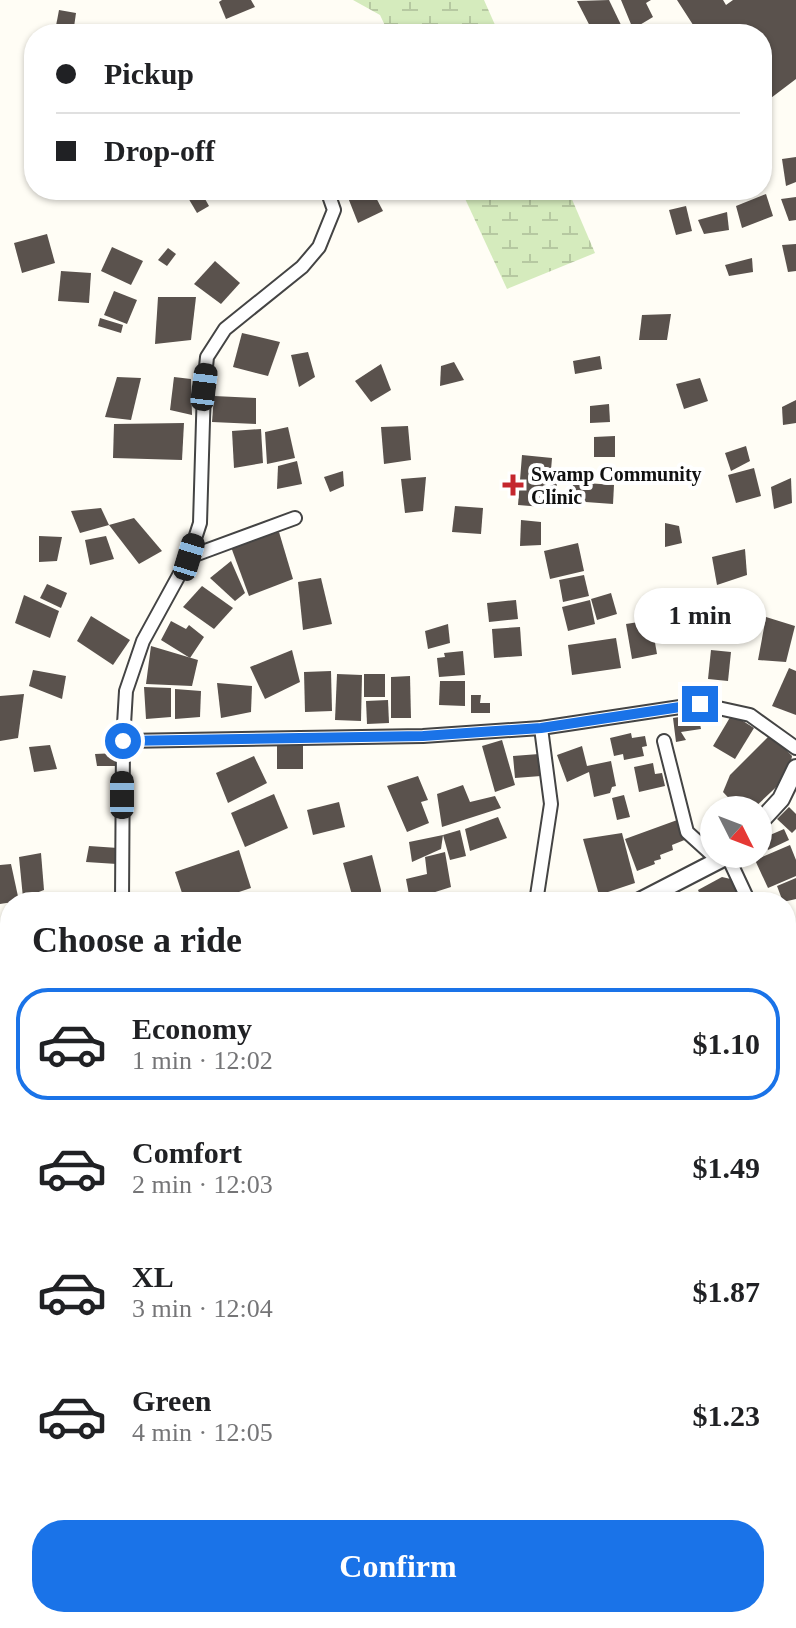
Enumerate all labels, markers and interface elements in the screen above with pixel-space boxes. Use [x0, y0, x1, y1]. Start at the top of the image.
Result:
text: Pickup [104, 57, 194, 90]
text: Drop-off [104, 134, 215, 167]
car [189, 362, 219, 412]
place label: Swamp Community Clinic [531, 463, 702, 508]
marker: Swamp Community Clinic [502, 474, 524, 496]
car [171, 531, 207, 583]
callout: 1 min [634, 588, 766, 644]
text: 1 min [669, 601, 731, 630]
route end [682, 686, 718, 722]
route start [105, 723, 141, 759]
car [110, 771, 134, 819]
north arrow [700, 796, 772, 868]
map controls [700, 796, 772, 868]
text: Choose a ride [32, 920, 242, 960]
icon: car [36, 1008, 108, 1080]
text: Economy [132, 1012, 252, 1045]
text: $1.10 [693, 1027, 760, 1060]
text: 1 min · 12:02 [132, 1046, 273, 1075]
icon: car [36, 1132, 108, 1204]
text: Comfort [132, 1136, 242, 1169]
text: $1.49 [693, 1151, 760, 1184]
text: 2 min · 12:03 [132, 1170, 273, 1199]
icon: car [36, 1256, 108, 1328]
text: XL [132, 1260, 174, 1293]
text: $1.87 [693, 1275, 760, 1308]
text: 3 min · 12:04 [132, 1294, 273, 1323]
icon: car [36, 1380, 108, 1452]
text: Green [132, 1384, 211, 1417]
text: $1.23 [693, 1399, 760, 1432]
text: 4 min · 12:05 [132, 1418, 273, 1447]
button: Confirm [32, 1520, 764, 1612]

